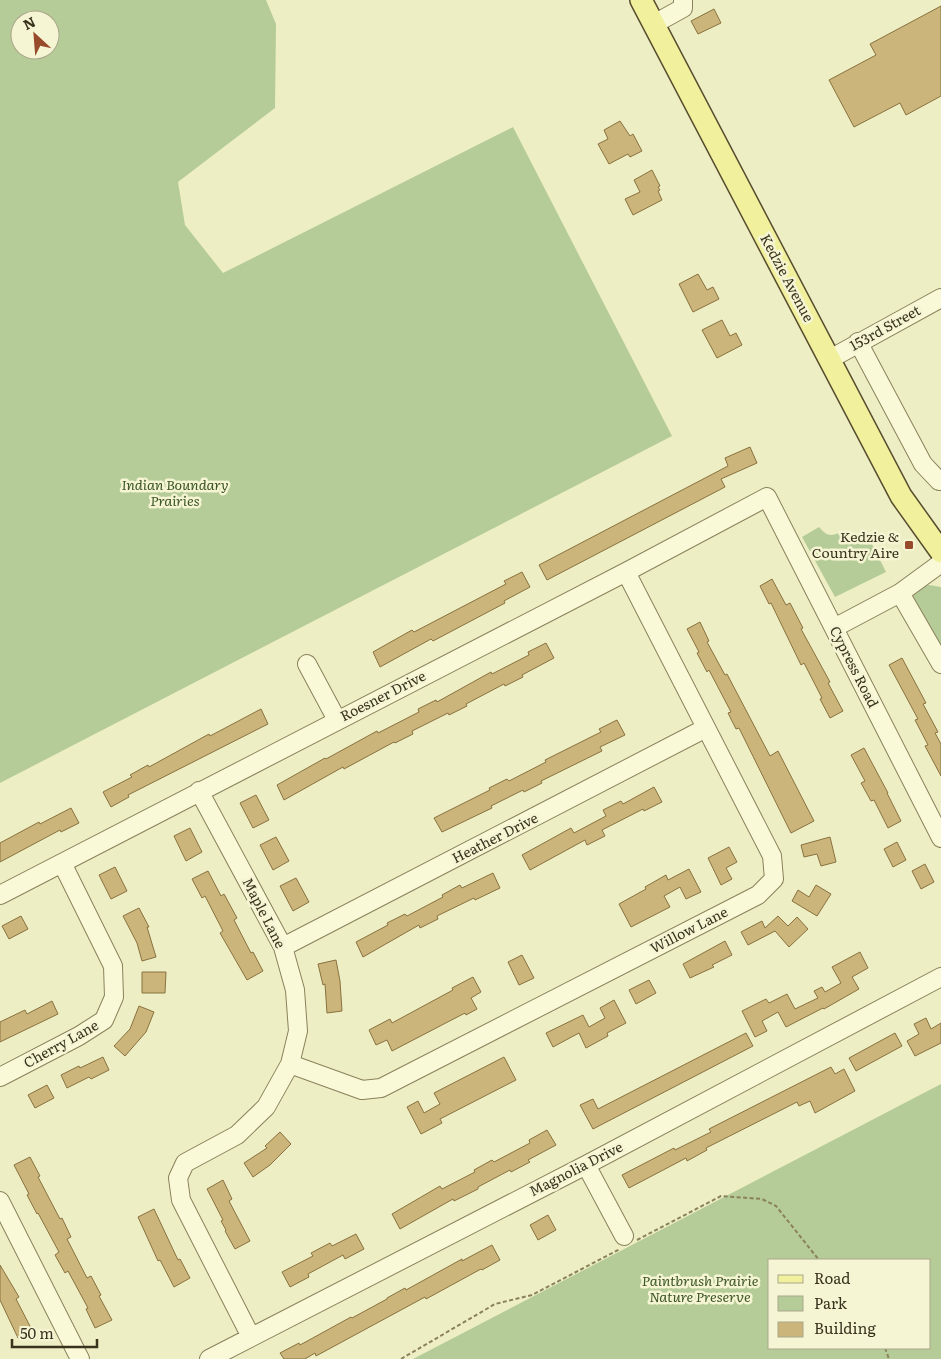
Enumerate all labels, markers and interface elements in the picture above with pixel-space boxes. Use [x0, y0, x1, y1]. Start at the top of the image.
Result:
north arrow [10, 10, 60, 60]
text: N [19, 11, 39, 34]
street label: Kedzie Avenue [756, 230, 819, 325]
street label: 153rd Street [845, 299, 924, 355]
park label: Indian Boundary Prairies [121, 474, 229, 510]
place label: Kedzie & Country Aire [812, 526, 899, 562]
marker: Kedzie & Country Aire [903, 539, 915, 551]
street label: Cypress Road [826, 622, 884, 711]
street label: Roesner Drive [336, 665, 429, 725]
street label: Heather Drive [448, 807, 541, 867]
street label: Maple Lane [239, 874, 291, 951]
street label: Willow Lane [646, 901, 731, 957]
street label: Cherry Lane [19, 1014, 102, 1072]
street label: Magnolia Drive [525, 1136, 626, 1200]
legend [768, 1259, 931, 1349]
text: Road [814, 1266, 850, 1289]
park label: Paintbrush Prairie Nature Preserve [642, 1270, 759, 1306]
text: Park [814, 1291, 848, 1314]
scale bar [12, 1316, 98, 1348]
text: Building [814, 1316, 876, 1339]
text: 50 m [20, 1321, 54, 1344]

